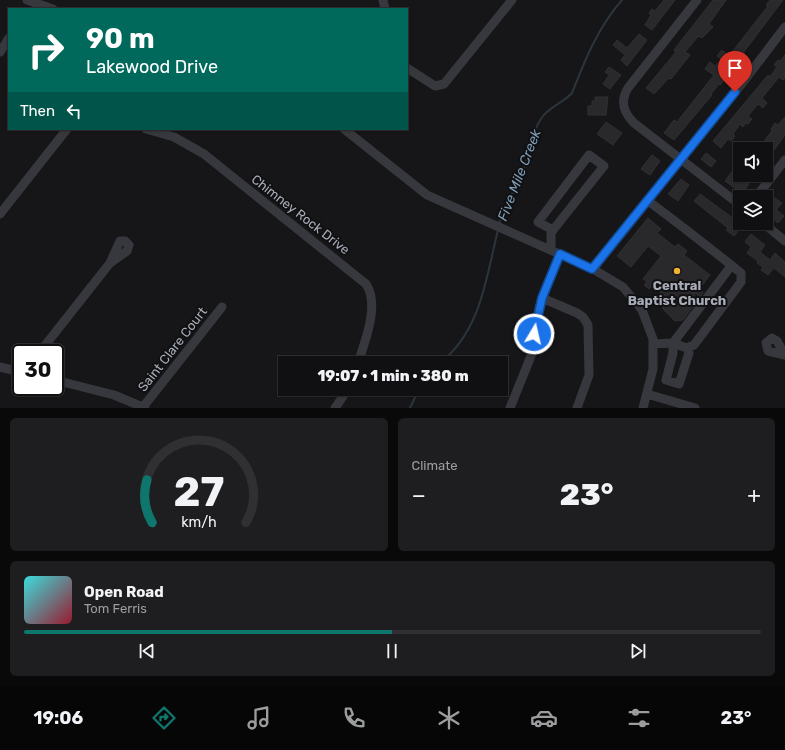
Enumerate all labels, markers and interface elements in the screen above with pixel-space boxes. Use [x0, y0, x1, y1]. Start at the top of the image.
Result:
text: 90 m [86, 22, 155, 55]
icon: right [20, 24, 72, 76]
pin [718, 51, 752, 92]
text: Lakewood Drive [86, 56, 218, 78]
icon: arrive [724, 57, 746, 79]
icon: left [63, 100, 85, 122]
text: Then [20, 102, 55, 120]
water label: Five Mile Creek [494, 126, 545, 224]
map controls [733, 142, 773, 230]
button: sound [733, 142, 773, 182]
street label: Chimney Rock Drive [249, 171, 353, 257]
button: layers [733, 190, 773, 230]
marker: Central Baptist Church [672, 266, 682, 276]
place label: Central Baptist Church [628, 278, 726, 308]
street label: Saint Clare Court [135, 304, 210, 394]
position arrow [513, 313, 555, 355]
speed limit sign: 30 [12, 344, 64, 396]
text: 19:07 · 1 min · 380 m [317, 367, 469, 385]
text: Climate [412, 458, 458, 473]
text: 27 [173, 466, 224, 515]
text: 23° [560, 477, 613, 513]
text: − [412, 482, 426, 509]
text: + [747, 482, 761, 509]
text: km/h [181, 513, 217, 530]
text: Open Road [84, 583, 164, 601]
text: Tom Ferris [84, 601, 147, 616]
icon: previous [136, 640, 158, 662]
icon: pause [381, 640, 403, 662]
icon: next [627, 640, 649, 662]
icon: directions [150, 704, 178, 732]
icon: music [245, 704, 273, 732]
icon: phone [340, 704, 368, 732]
icon: climate [435, 704, 463, 732]
icon: car [530, 704, 558, 732]
icon: filters [625, 704, 653, 732]
text: 19:06 [34, 707, 83, 729]
text: 23° [720, 707, 751, 729]

